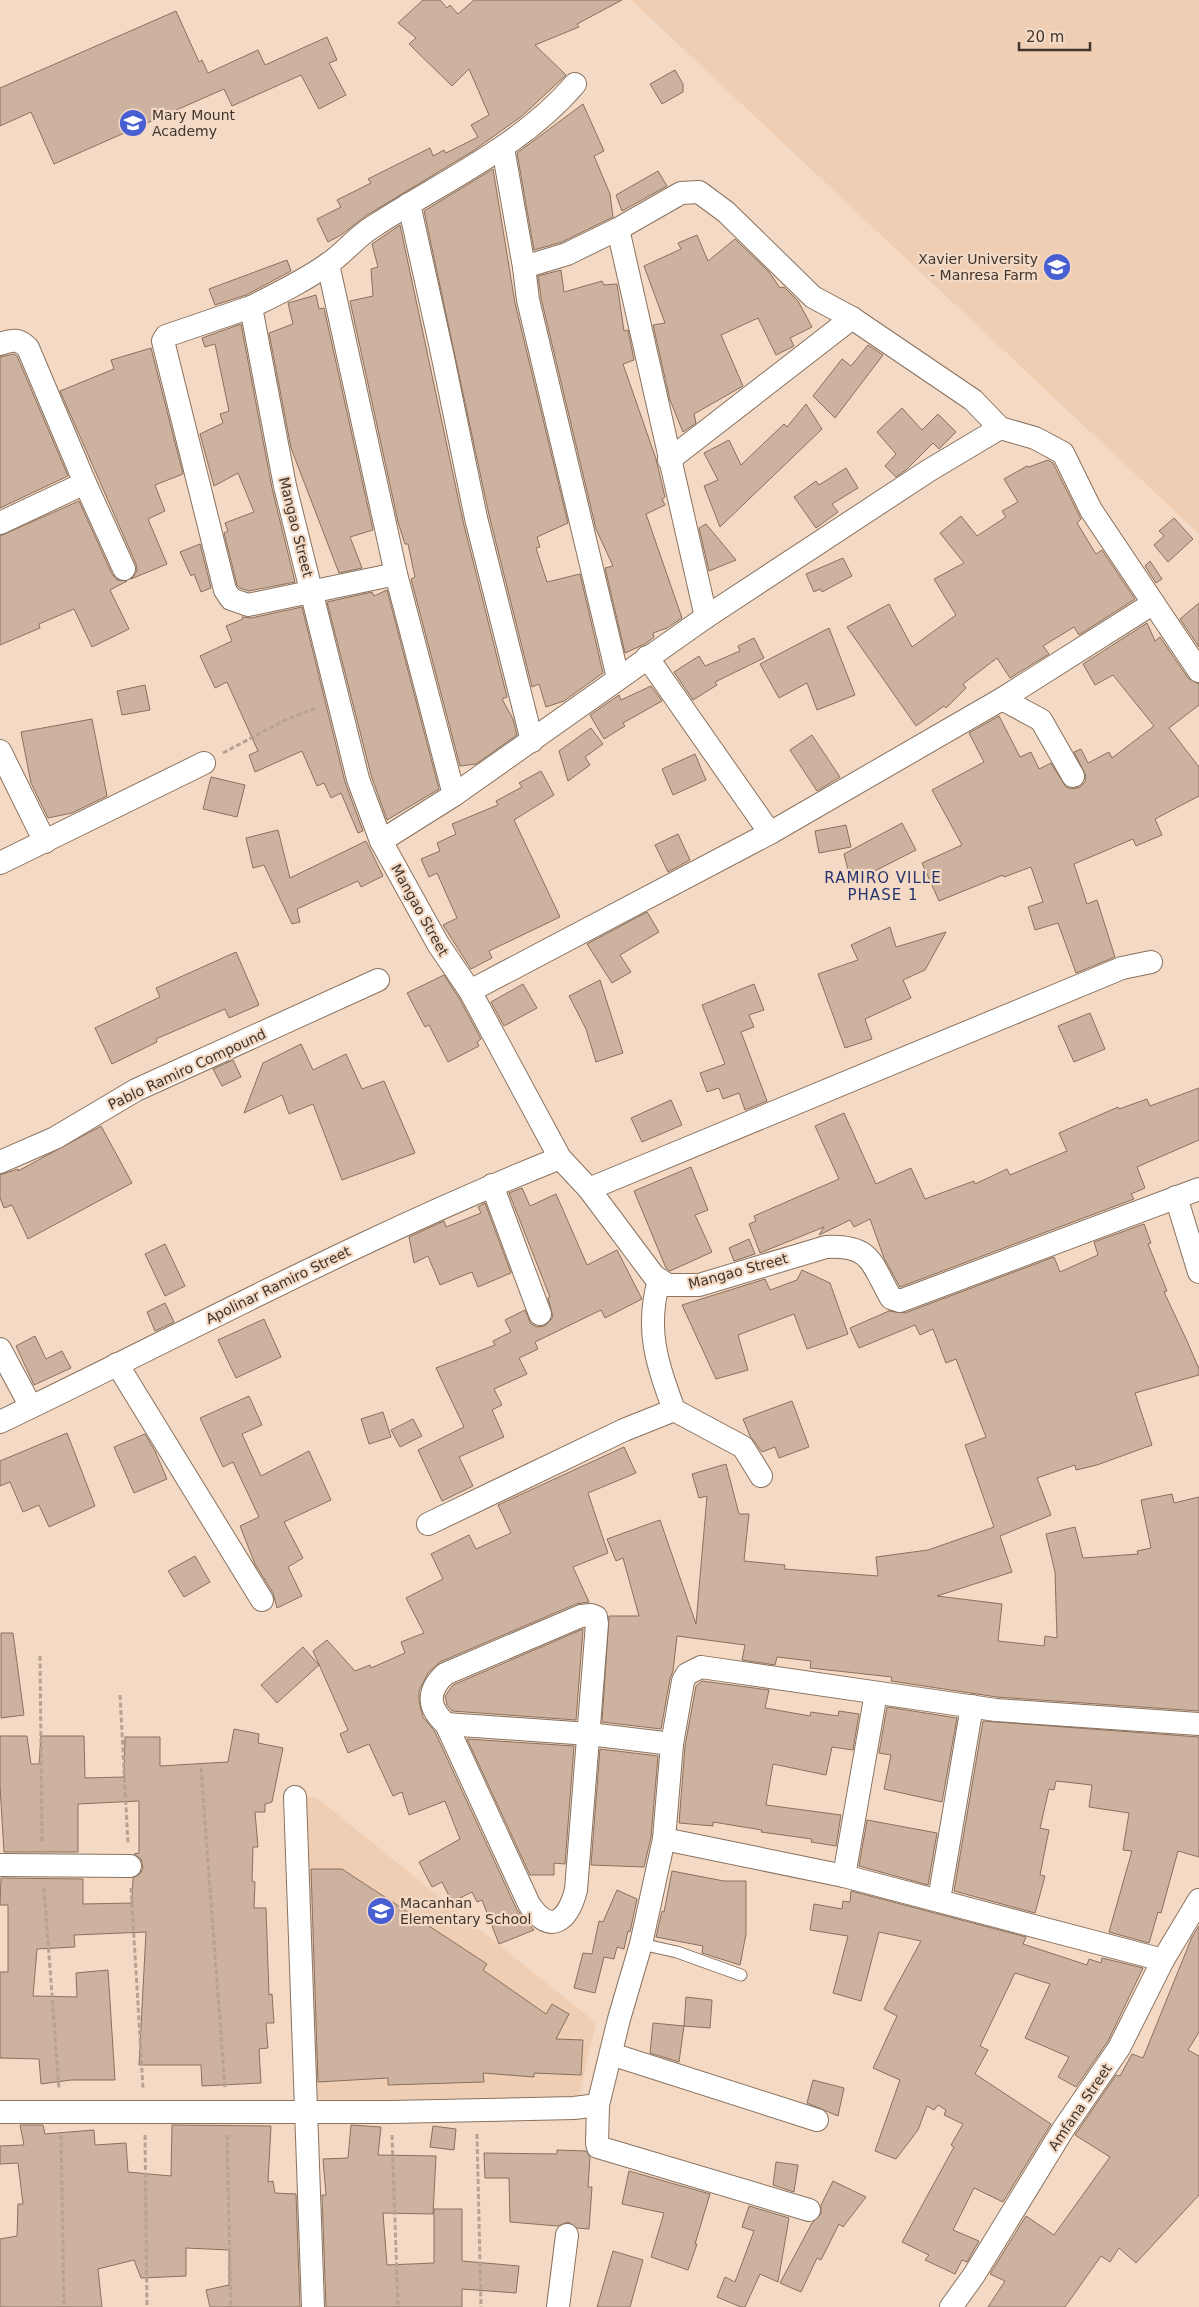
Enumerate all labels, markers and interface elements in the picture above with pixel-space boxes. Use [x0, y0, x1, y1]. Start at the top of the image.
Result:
scale bar [1019, 20, 1090, 52]
text: 20 m [1026, 28, 1064, 46]
place label: Mary Mount Academy [152, 107, 236, 139]
school or university icon: Mary Mount Academy [118, 108, 148, 138]
place label: Xavier University - Manresa Farm [918, 251, 1038, 283]
school or university icon: Xavier University - Manresa Farm [1042, 252, 1072, 282]
street label: Mangao Street [276, 475, 316, 579]
street label: Mangao Street [388, 861, 452, 959]
district label: RAMIRO VILLE PHASE 1 [824, 869, 942, 904]
street label: Pablo Ramiro Compound [106, 1025, 268, 1113]
street label: Apolinar Ramiro Street [203, 1243, 353, 1327]
street label: Mangao Street [686, 1250, 790, 1292]
place label: Macanhan Elementary School [400, 1895, 532, 1927]
school or university icon: Macanhan Elementary School [366, 1896, 396, 1926]
street label: Amfana Street [1045, 2060, 1115, 2153]

